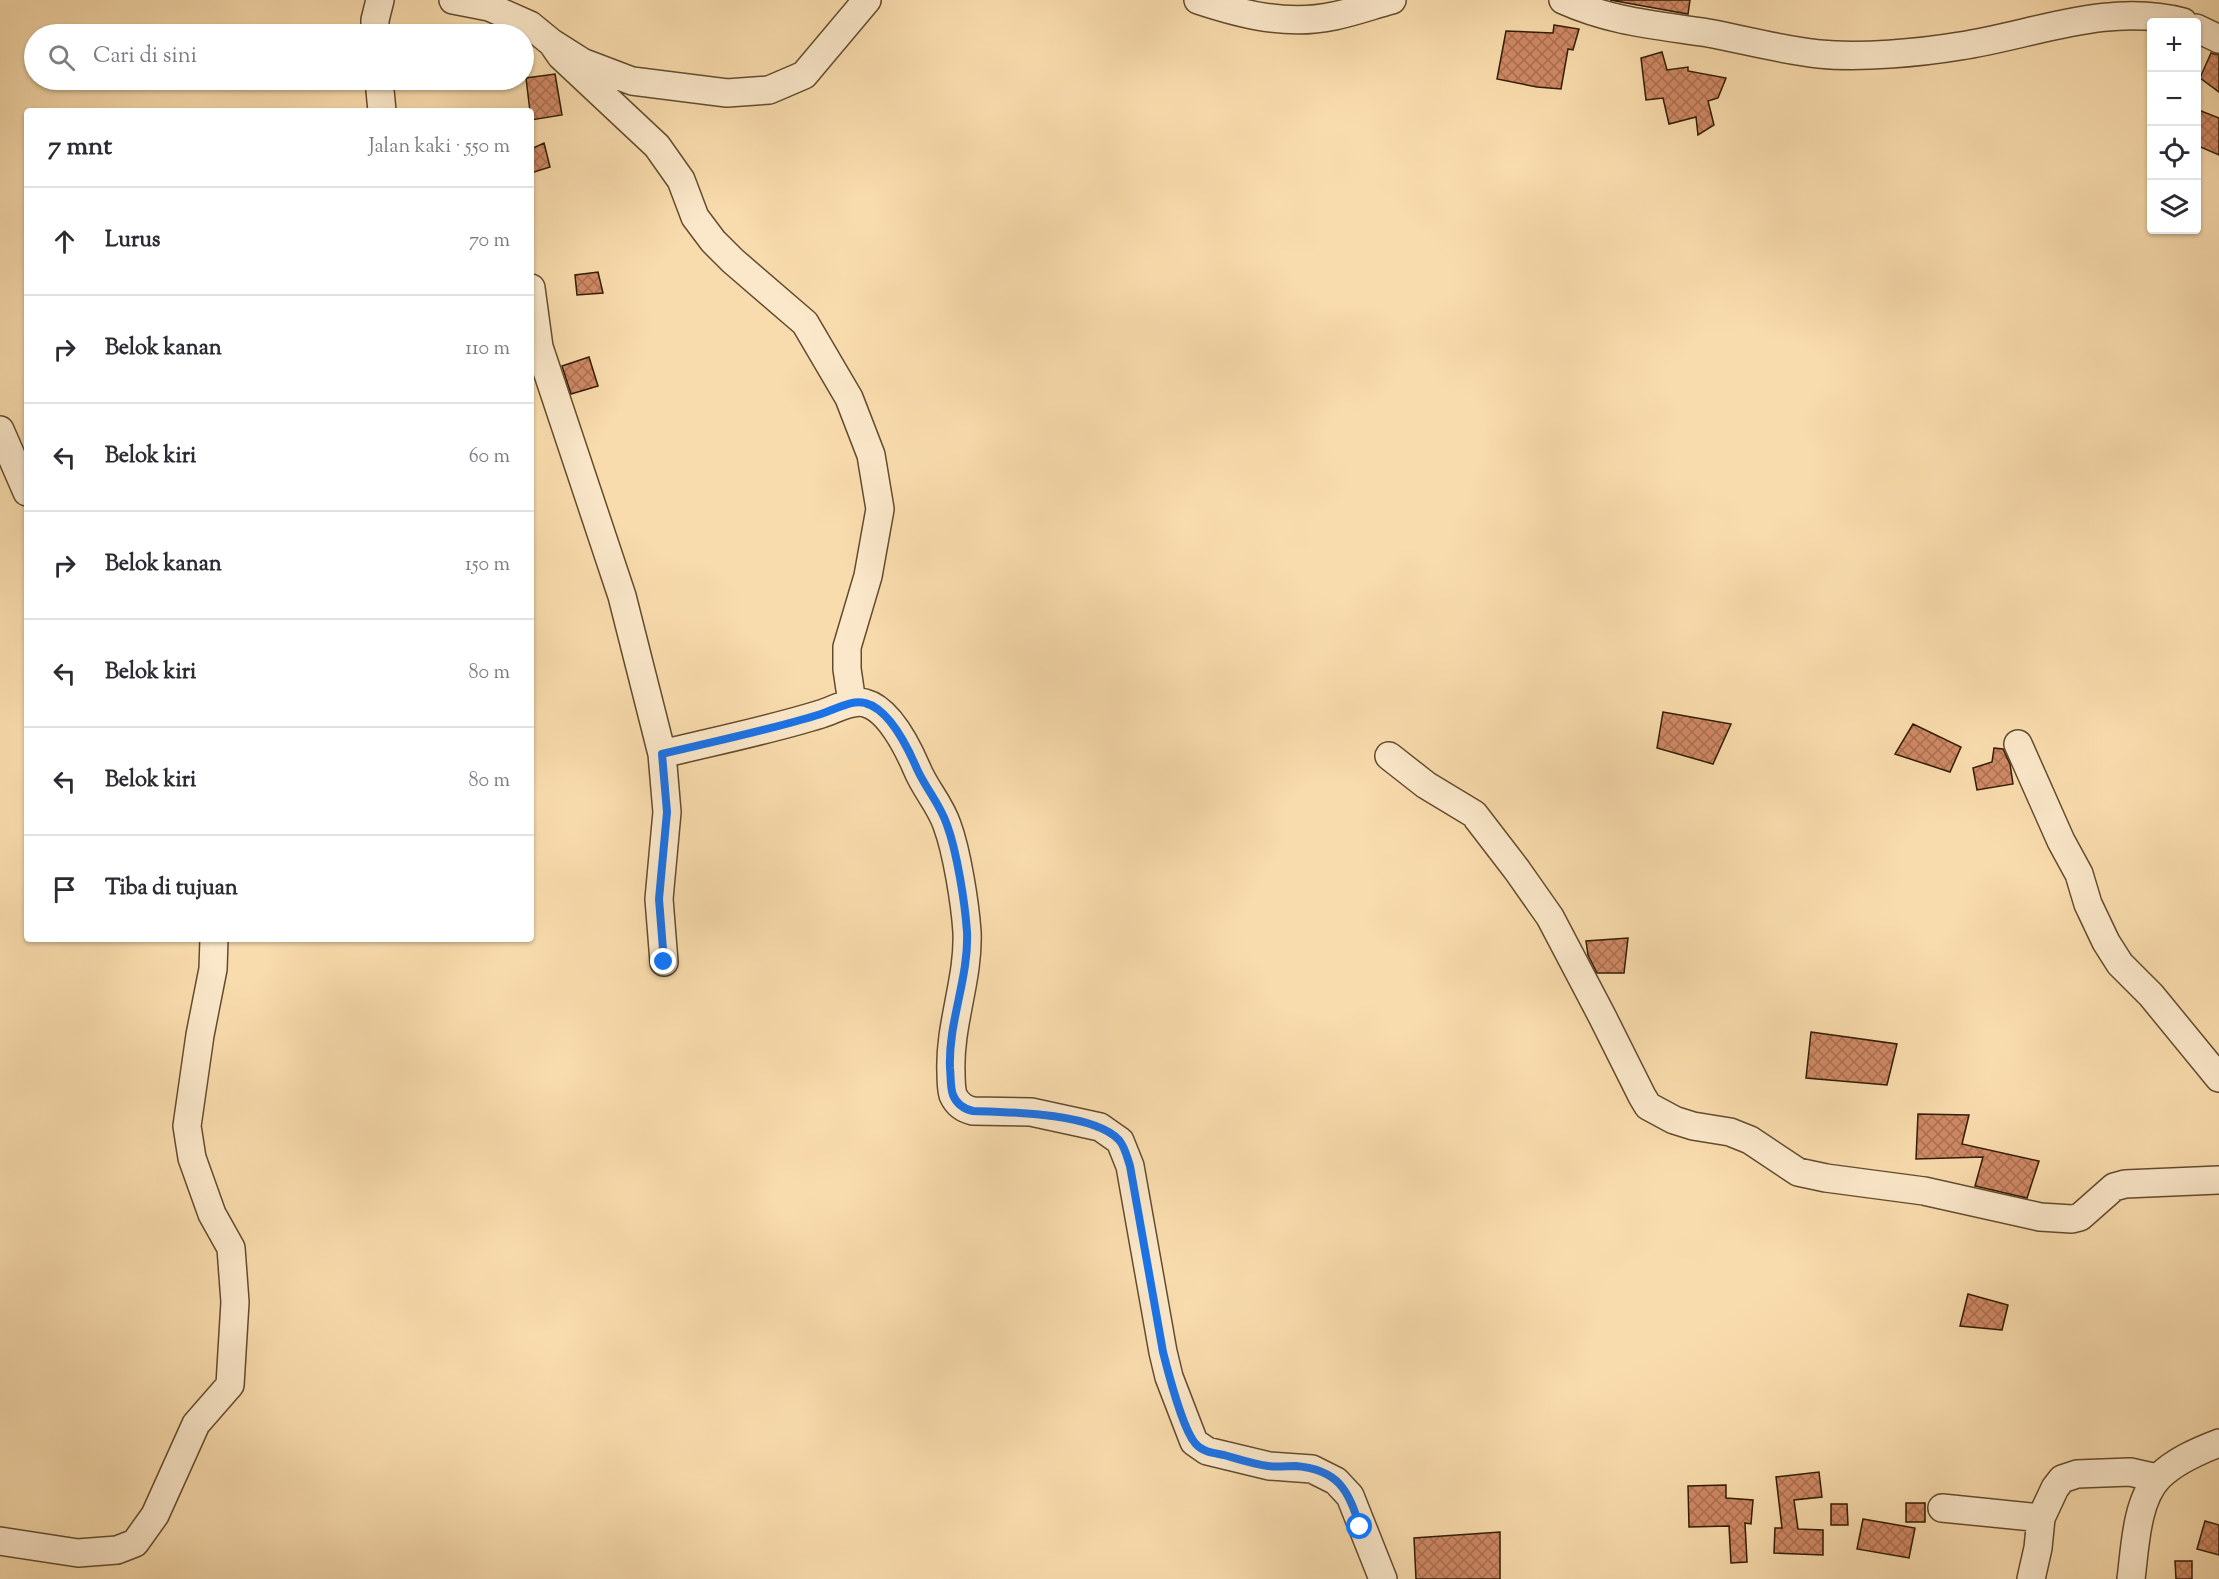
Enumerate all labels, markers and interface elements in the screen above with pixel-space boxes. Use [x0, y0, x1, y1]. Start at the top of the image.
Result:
map controls [2147, 18, 2201, 234]
button: + [2147, 18, 2201, 72]
search box [24, 24, 534, 90]
icon: search [45, 41, 78, 74]
text: Cari di sini [93, 41, 197, 73]
button: − [2147, 72, 2201, 126]
button: locate [2147, 126, 2201, 180]
text: 7 mnt [48, 129, 112, 166]
text: Jalan kaki · 550 m [369, 133, 510, 162]
button: layers [2147, 180, 2201, 234]
icon: ahead [48, 225, 81, 258]
text: Lurus [105, 225, 161, 257]
text: 70 m [469, 227, 510, 256]
icon: right [48, 333, 81, 366]
text: Belok kanan [105, 333, 222, 365]
text: 110 m [465, 335, 510, 364]
icon: left [48, 441, 81, 474]
text: Belok kiri [105, 441, 196, 473]
text: 60 m [469, 443, 510, 472]
icon: right [48, 549, 81, 582]
text: Belok kanan [105, 549, 222, 581]
text: 150 m [465, 551, 510, 580]
icon: left [48, 657, 81, 690]
text: Belok kiri [105, 657, 196, 689]
text: 80 m [469, 659, 510, 688]
icon: left [48, 765, 81, 798]
text: Belok kiri [105, 765, 196, 797]
text: 80 m [469, 767, 510, 796]
icon: arrive [48, 873, 81, 906]
text: Tiba di tujuan [105, 873, 238, 905]
route end [650, 948, 676, 974]
route start [1346, 1513, 1372, 1539]

